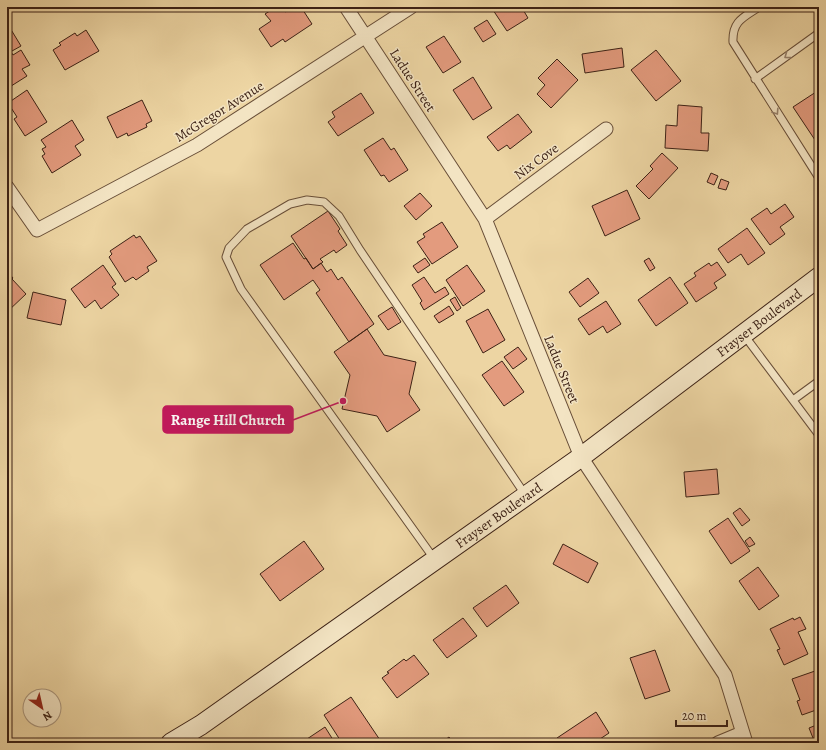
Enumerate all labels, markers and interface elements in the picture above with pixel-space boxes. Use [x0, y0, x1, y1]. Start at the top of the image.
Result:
street label: Ladue Street [385, 45, 440, 116]
one-way arrow [785, 51, 792, 58]
street label: McGregor Avenue [171, 76, 267, 146]
one-way arrow [772, 108, 779, 115]
street label: Nix Cove [510, 139, 562, 184]
street label: Frayser Boulevard [713, 284, 806, 361]
street label: Ladue Street [539, 332, 584, 407]
callout: Range Hill Church [163, 406, 293, 433]
text: Range Hill Church [171, 410, 285, 430]
street label: Frayser Boulevard [451, 478, 547, 553]
north arrow [22, 688, 62, 728]
scale bar [676, 702, 727, 728]
text: N [40, 707, 55, 724]
text: 20 m [682, 708, 706, 724]

